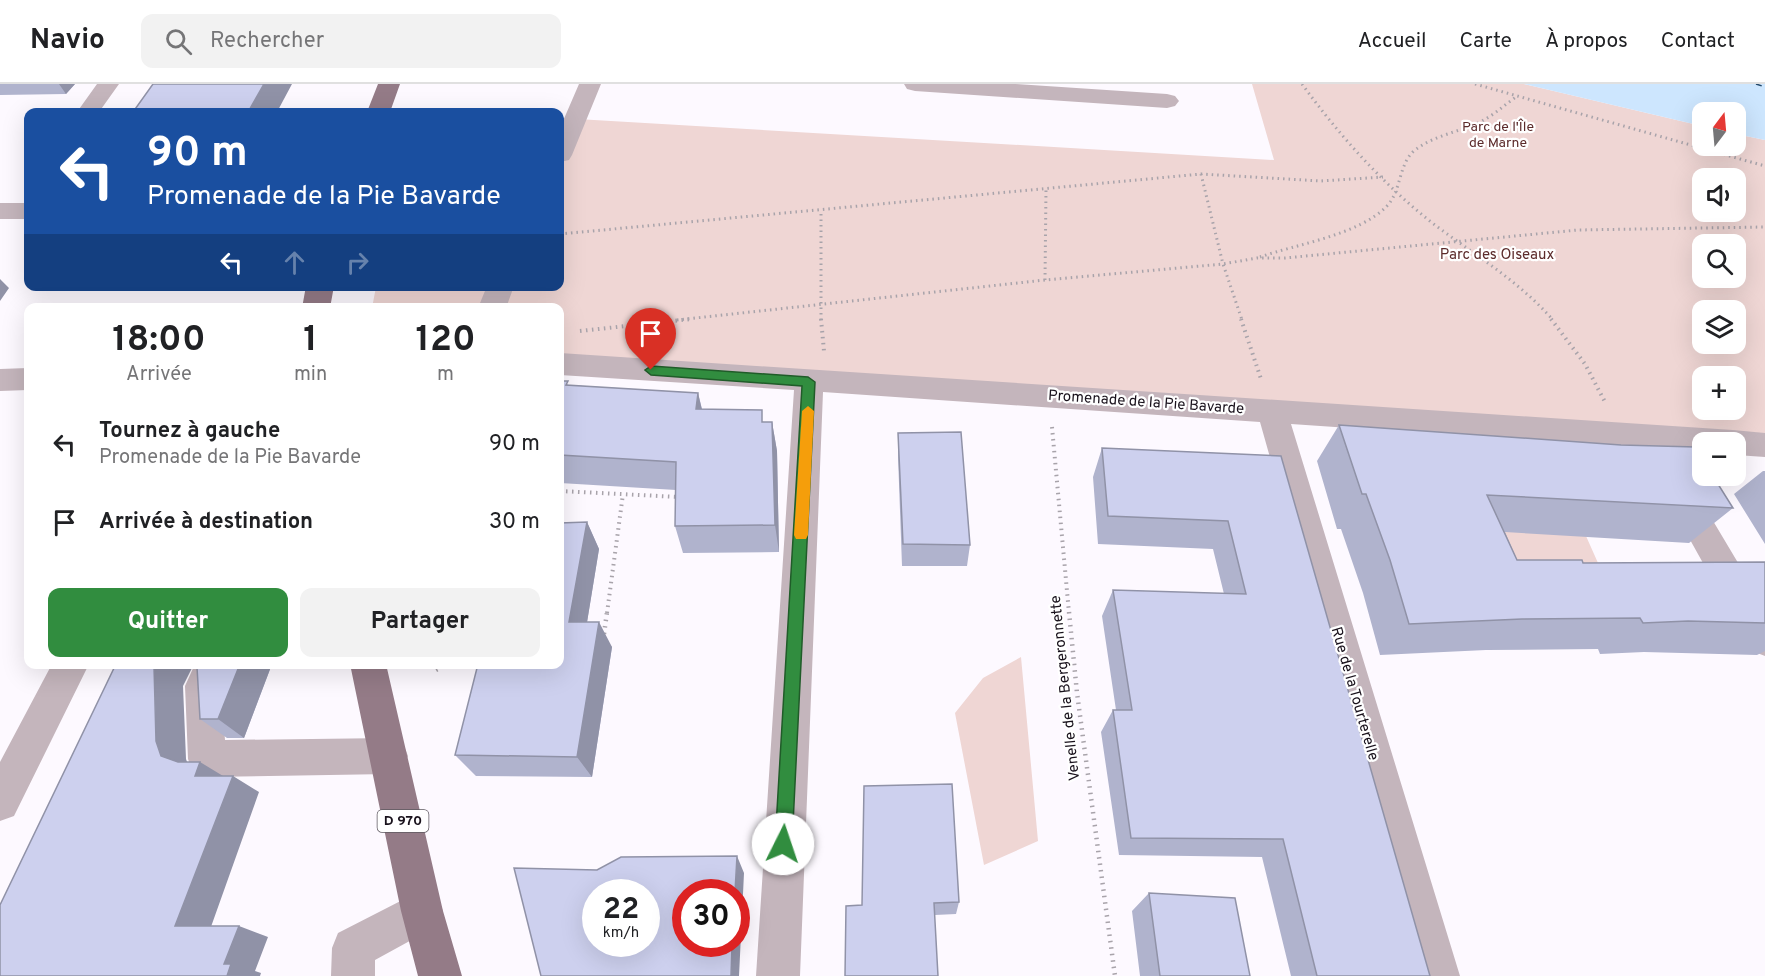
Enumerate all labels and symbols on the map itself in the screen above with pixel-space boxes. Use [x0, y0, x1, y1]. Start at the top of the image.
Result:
north arrow [1692, 102, 1746, 156]
park label: Parc de l'Île de Marne [1462, 118, 1534, 152]
park label: Parc des Oiseaux [1440, 246, 1554, 265]
pin [625, 308, 676, 370]
street label: Promenade de la Pie Bavarde [1047, 387, 1245, 419]
street label: Venelle de la Bergeronnette [1047, 594, 1085, 782]
street label: Rue de la Tourterelle [1326, 625, 1382, 763]
road number: D 970 [378, 810, 428, 832]
position arrow [751, 812, 815, 876]
speed limit sign: 30 [672, 879, 750, 957]

